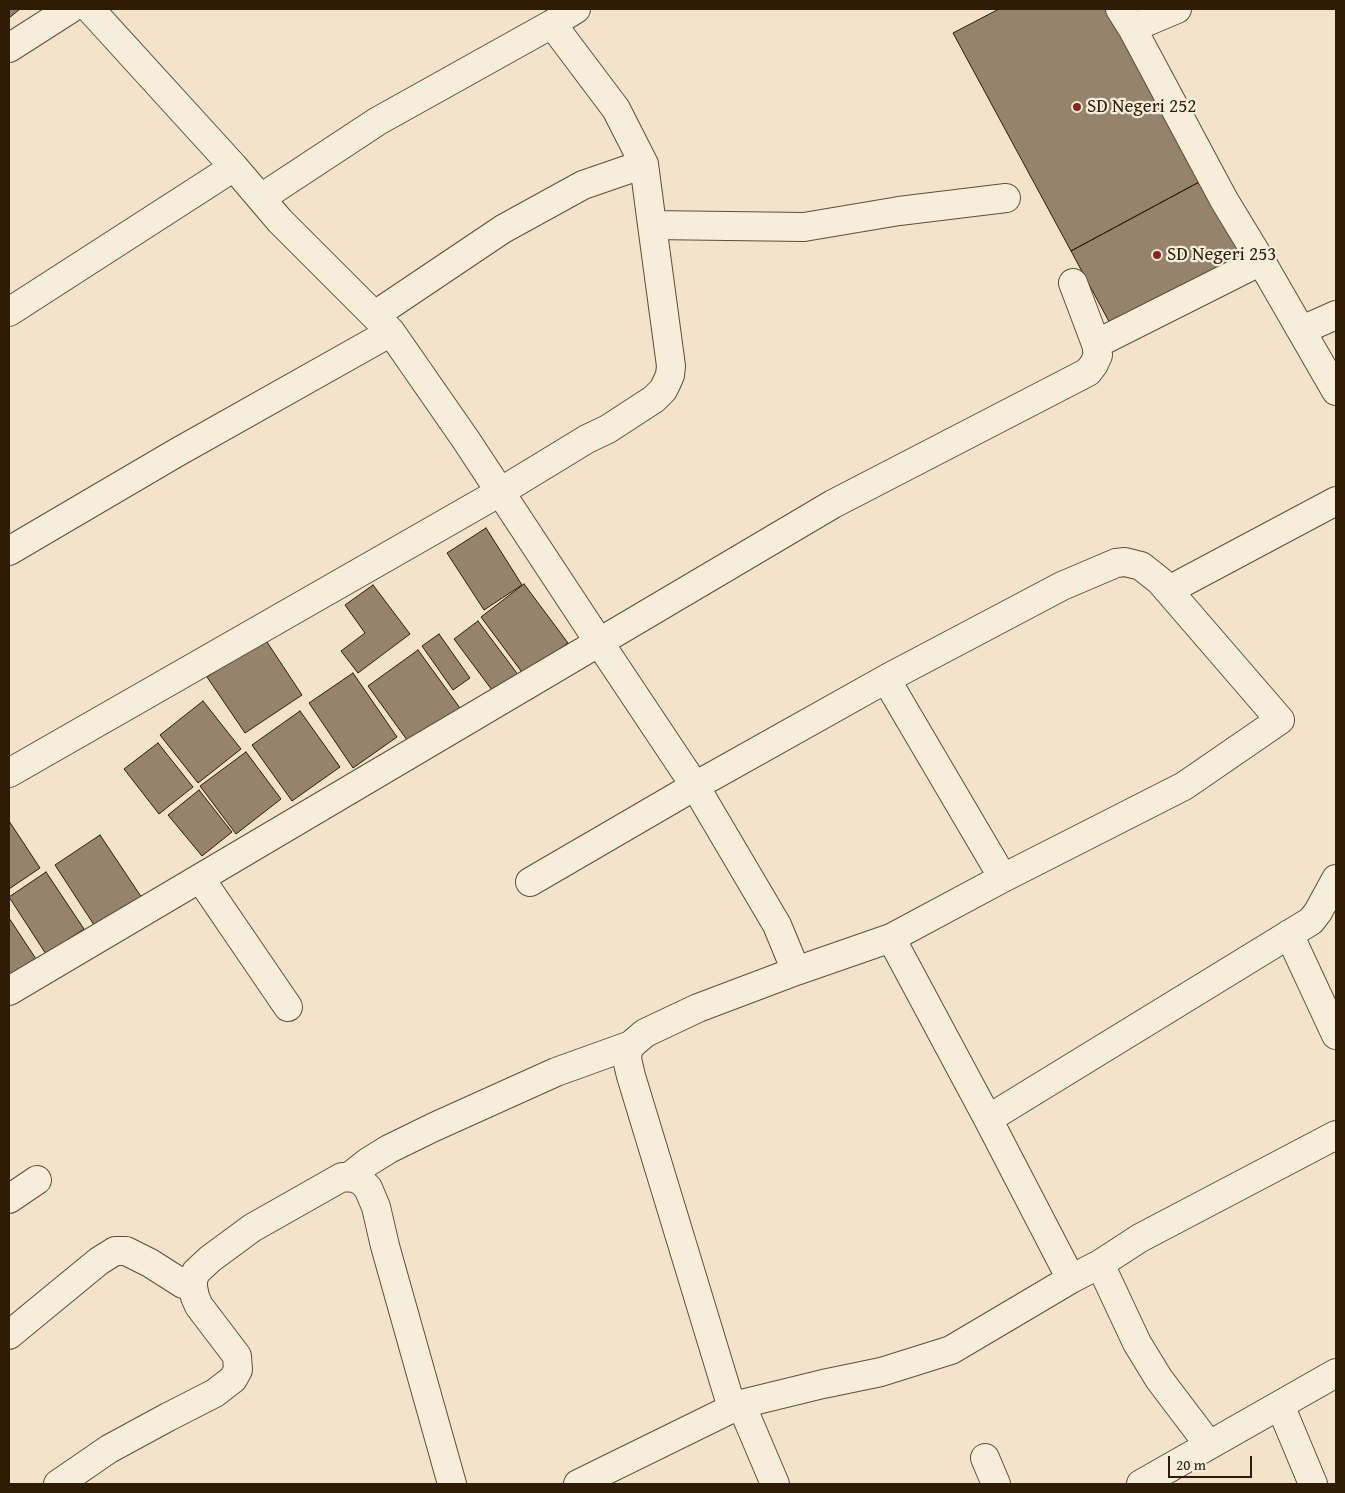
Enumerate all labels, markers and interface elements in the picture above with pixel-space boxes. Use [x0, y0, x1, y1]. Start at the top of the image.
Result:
place label: SD Negeri 252 [1087, 96, 1197, 118]
marker: SD Negeri 252 [1071, 101, 1083, 113]
place label: SD Negeri 253 [1167, 244, 1277, 266]
marker: SD Negeri 253 [1151, 249, 1163, 261]
scale bar [1170, 1446, 1254, 1478]
text: 20 m [1176, 1454, 1206, 1475]

